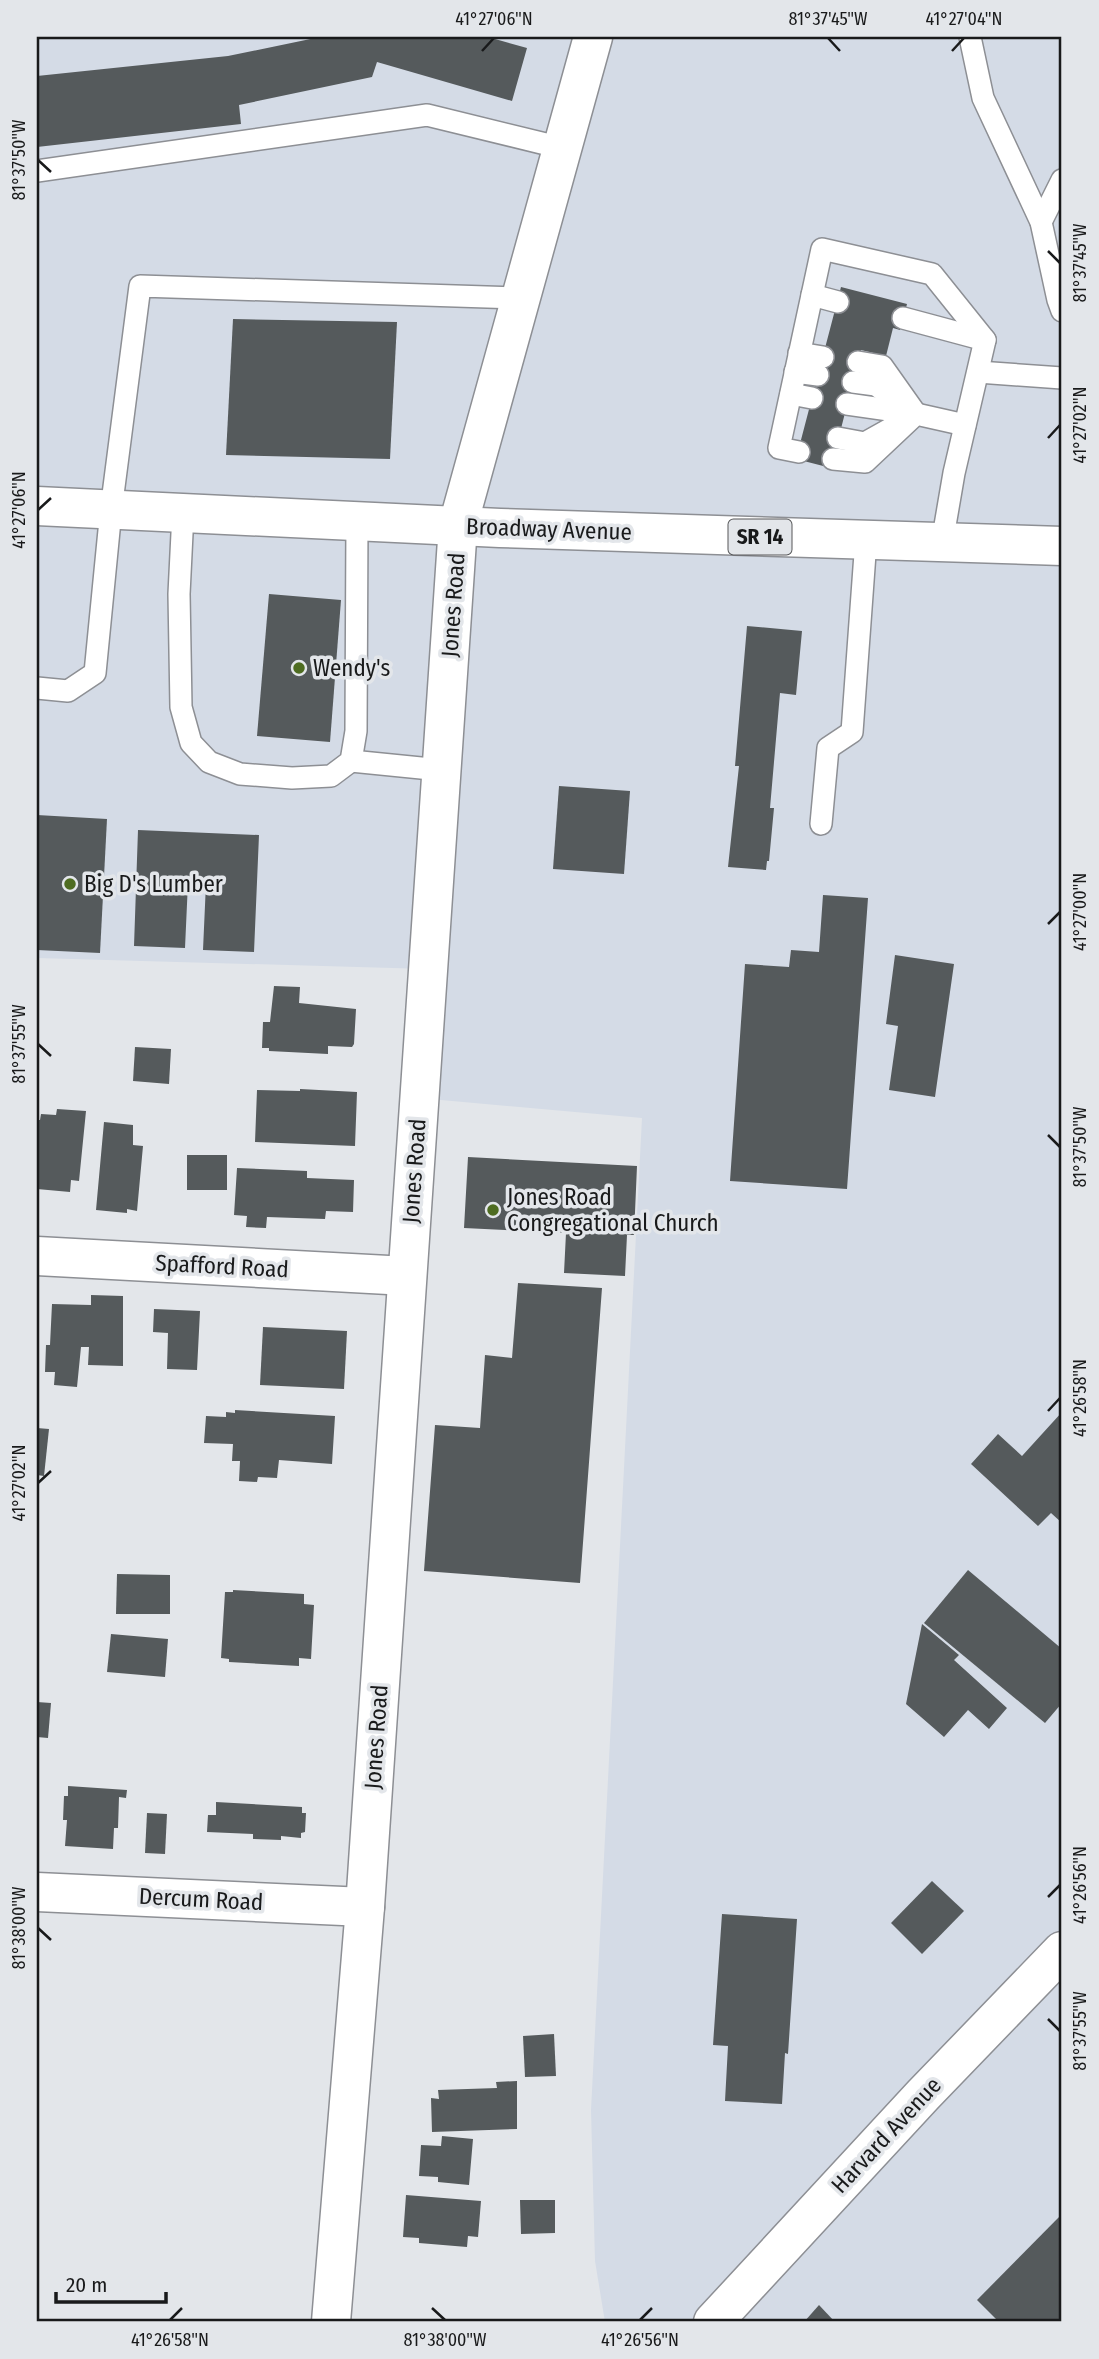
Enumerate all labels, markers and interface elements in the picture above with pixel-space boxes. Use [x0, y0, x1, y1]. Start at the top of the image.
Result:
text: 41°27'06"N [455, 8, 533, 30]
text: 81°37'45"W [789, 8, 868, 30]
text: 41°27'04"N [926, 8, 1002, 30]
text: 81°37'50"W [8, 119, 30, 200]
text: 81°37'45"W [1069, 223, 1091, 302]
text: 41°27'02"N [1069, 387, 1091, 463]
text: 41°27'06"N [8, 471, 30, 549]
street label: Broadway Avenue [466, 512, 632, 546]
road number: SR 14 [728, 520, 792, 554]
street label: Jones Road [435, 552, 471, 658]
place label: Wendy's [313, 654, 390, 682]
marker: Wendy's [291, 660, 307, 676]
place label: Big D's Lumber [84, 870, 223, 898]
text: 41°27'00"N [1069, 873, 1091, 951]
marker: Big D's Lumber [62, 876, 78, 892]
text: 81°37'55"W [8, 1004, 30, 1084]
text: 81°37'50"W [1069, 1106, 1091, 1187]
street label: Jones Road [396, 1118, 432, 1224]
place label: Jones Road Congregational Church [507, 1183, 719, 1237]
marker: Jones Road Congregational Church [485, 1202, 501, 1218]
street label: Spafford Road [155, 1249, 289, 1283]
text: 41°26'58"N [1069, 1359, 1091, 1437]
text: 41°27'02"N [8, 1445, 30, 1521]
street label: Jones Road [358, 1684, 394, 1790]
text: 41°26'56"N [1069, 1846, 1091, 1924]
street label: Dercum Road [138, 1882, 264, 1916]
text: 81°38'00"W [8, 1886, 30, 1970]
text: 81°37'55"W [1069, 1991, 1091, 2071]
street label: Harvard Avenue [825, 2071, 947, 2199]
scale bar [56, 2261, 166, 2305]
text: 20 m [66, 2272, 107, 2298]
text: 41°26'58"N [131, 2329, 209, 2351]
text: 81°38'00"W [403, 2329, 487, 2351]
text: 41°26'56"N [601, 2329, 679, 2351]

